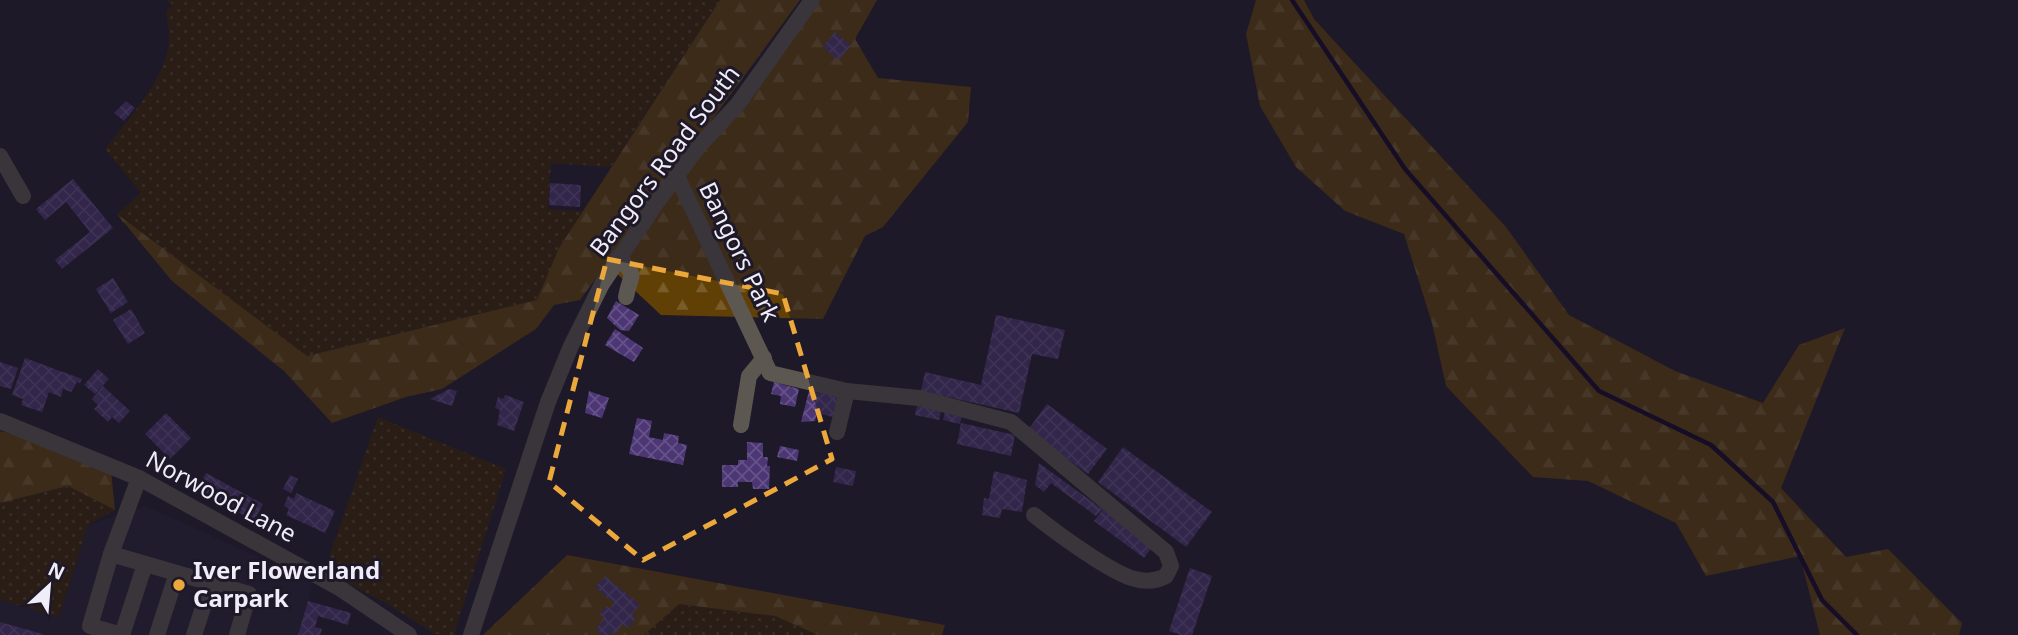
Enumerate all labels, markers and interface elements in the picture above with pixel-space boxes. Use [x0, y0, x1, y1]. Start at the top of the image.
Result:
street label: Bangors Road South [581, 58, 746, 262]
street label: Bangors Park [692, 176, 788, 327]
street label: Norwood Lane [141, 442, 303, 549]
north arrow [14, 551, 84, 621]
place label: Iver Flowerland Carpark [193, 553, 380, 614]
text: N [44, 556, 69, 586]
marker: Iver Flowerland Carpark [171, 577, 187, 593]

